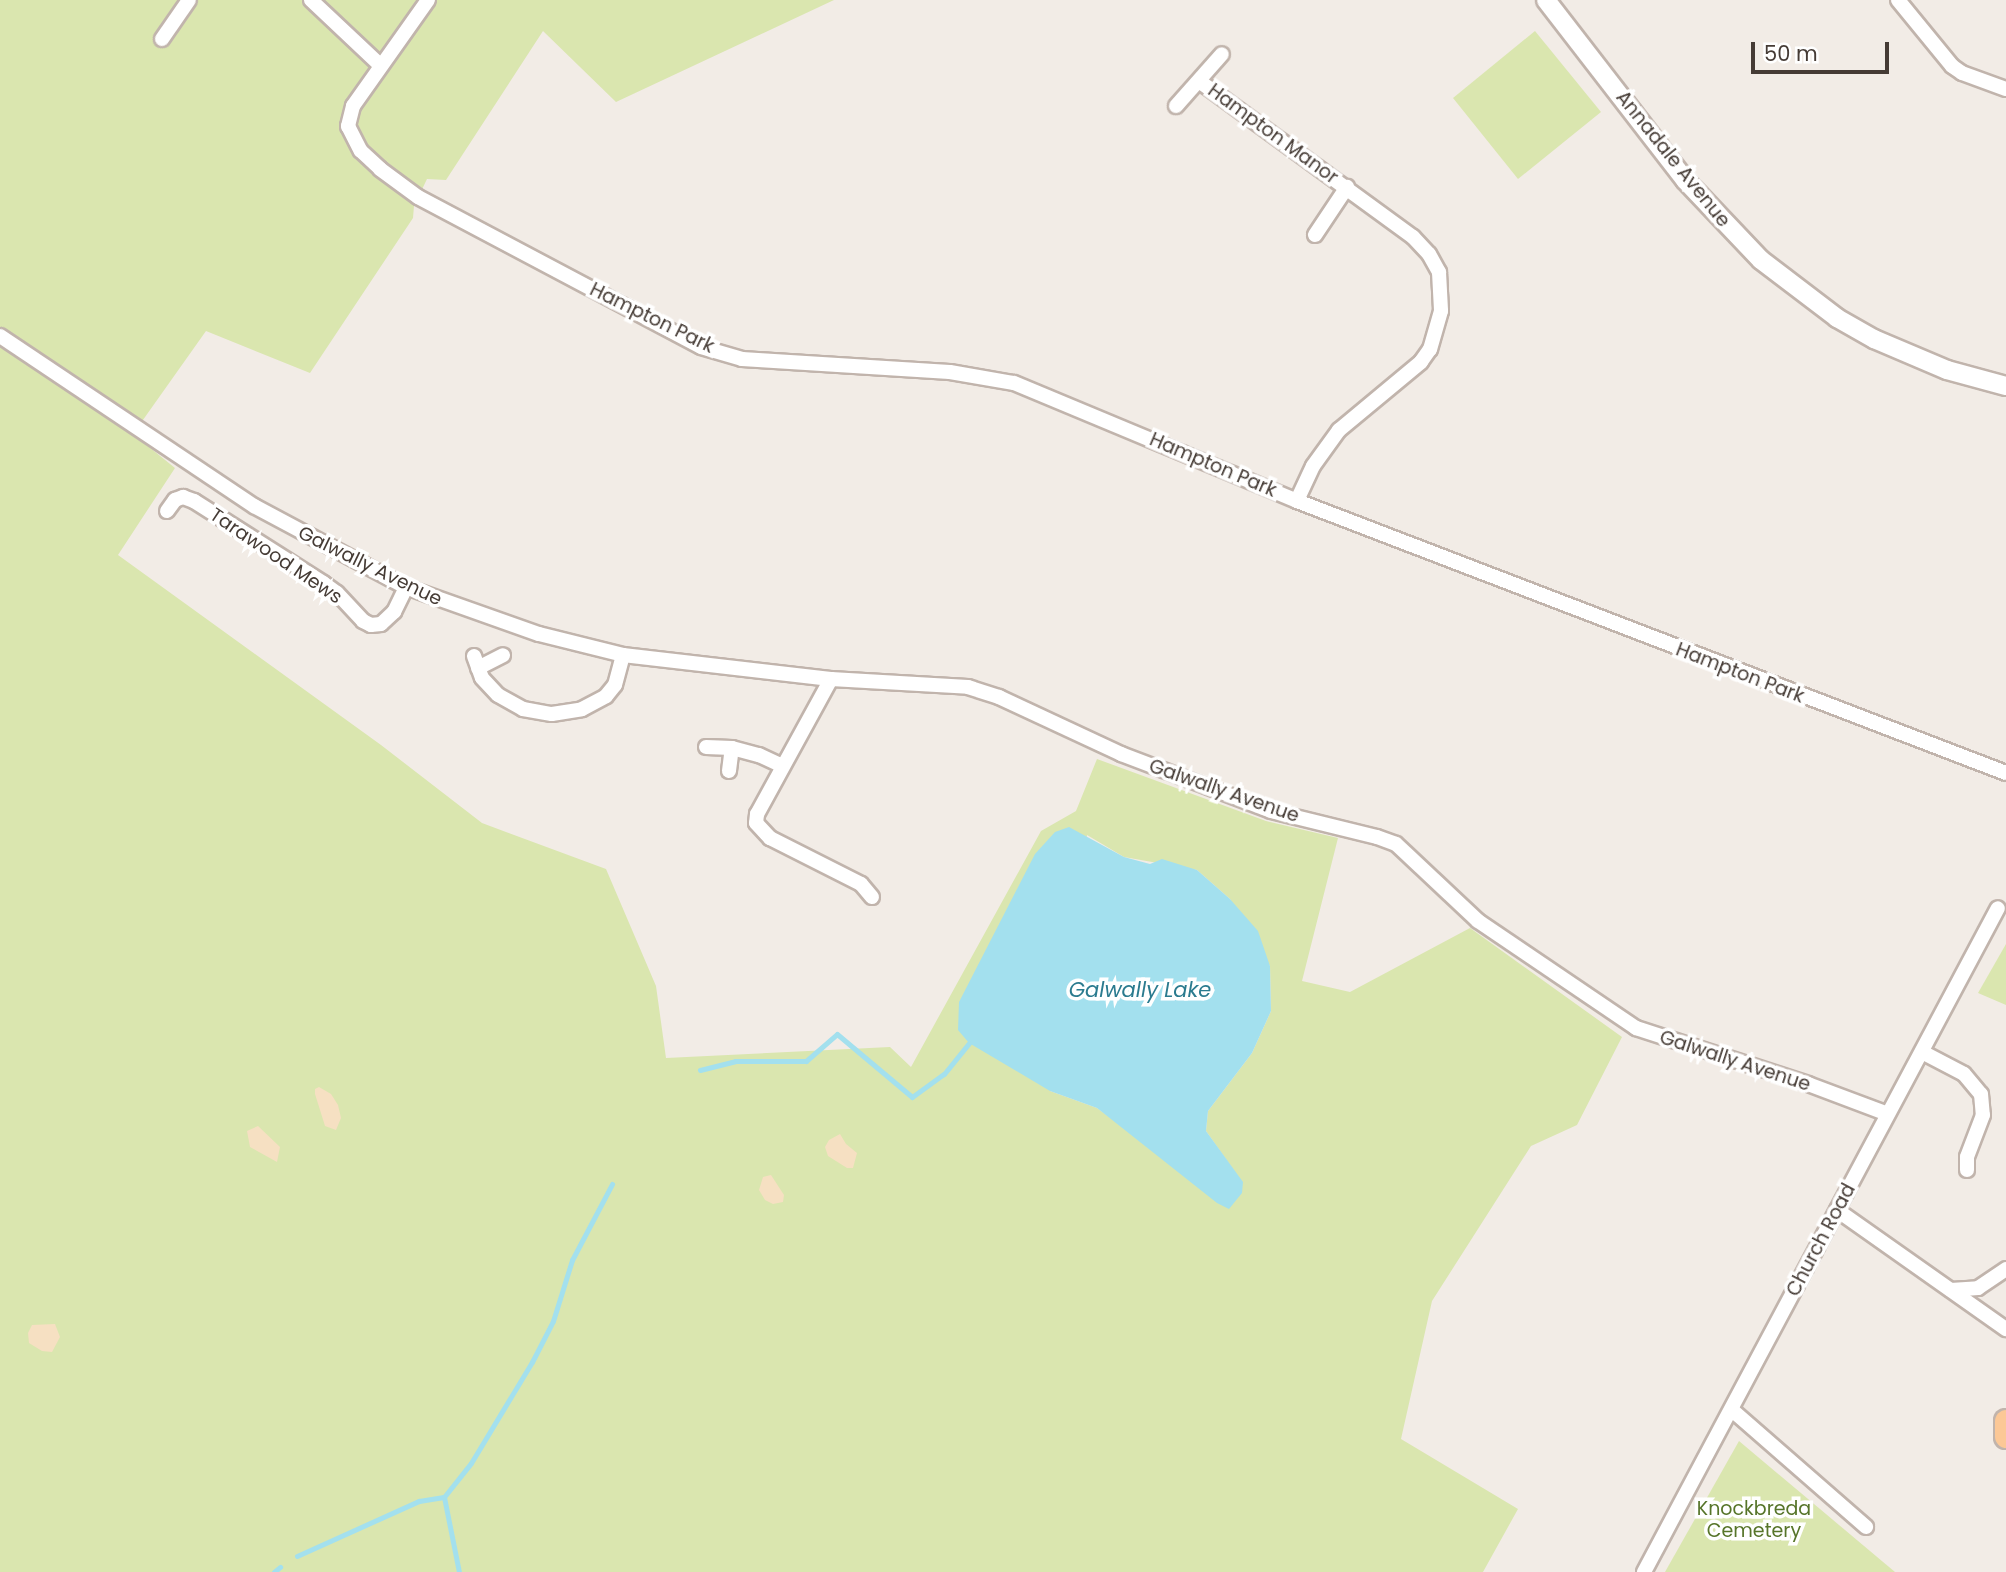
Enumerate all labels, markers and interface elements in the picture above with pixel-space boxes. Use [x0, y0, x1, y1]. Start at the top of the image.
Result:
scale bar [1754, 28, 1892, 72]
text: 50 m [1764, 39, 1818, 68]
street label: Hampton Manor [1203, 79, 1343, 189]
street label: Annadale Avenue [1611, 86, 1735, 232]
street label: Hampton Park [586, 278, 718, 358]
street label: Hampton Park [1146, 428, 1280, 502]
street label: Tarawood Mews [206, 503, 346, 609]
street label: Galwally Avenue [294, 521, 446, 611]
street label: Hampton Park [1673, 638, 1807, 708]
street label: Galwally Avenue [1146, 755, 1302, 827]
water label: Galwally Lake [1069, 977, 1211, 1003]
street label: Galwally Avenue [1657, 1026, 1813, 1096]
street label: Church Road [1782, 1180, 1860, 1300]
park label: Knockbreda Cemetery [1697, 1498, 1811, 1542]

